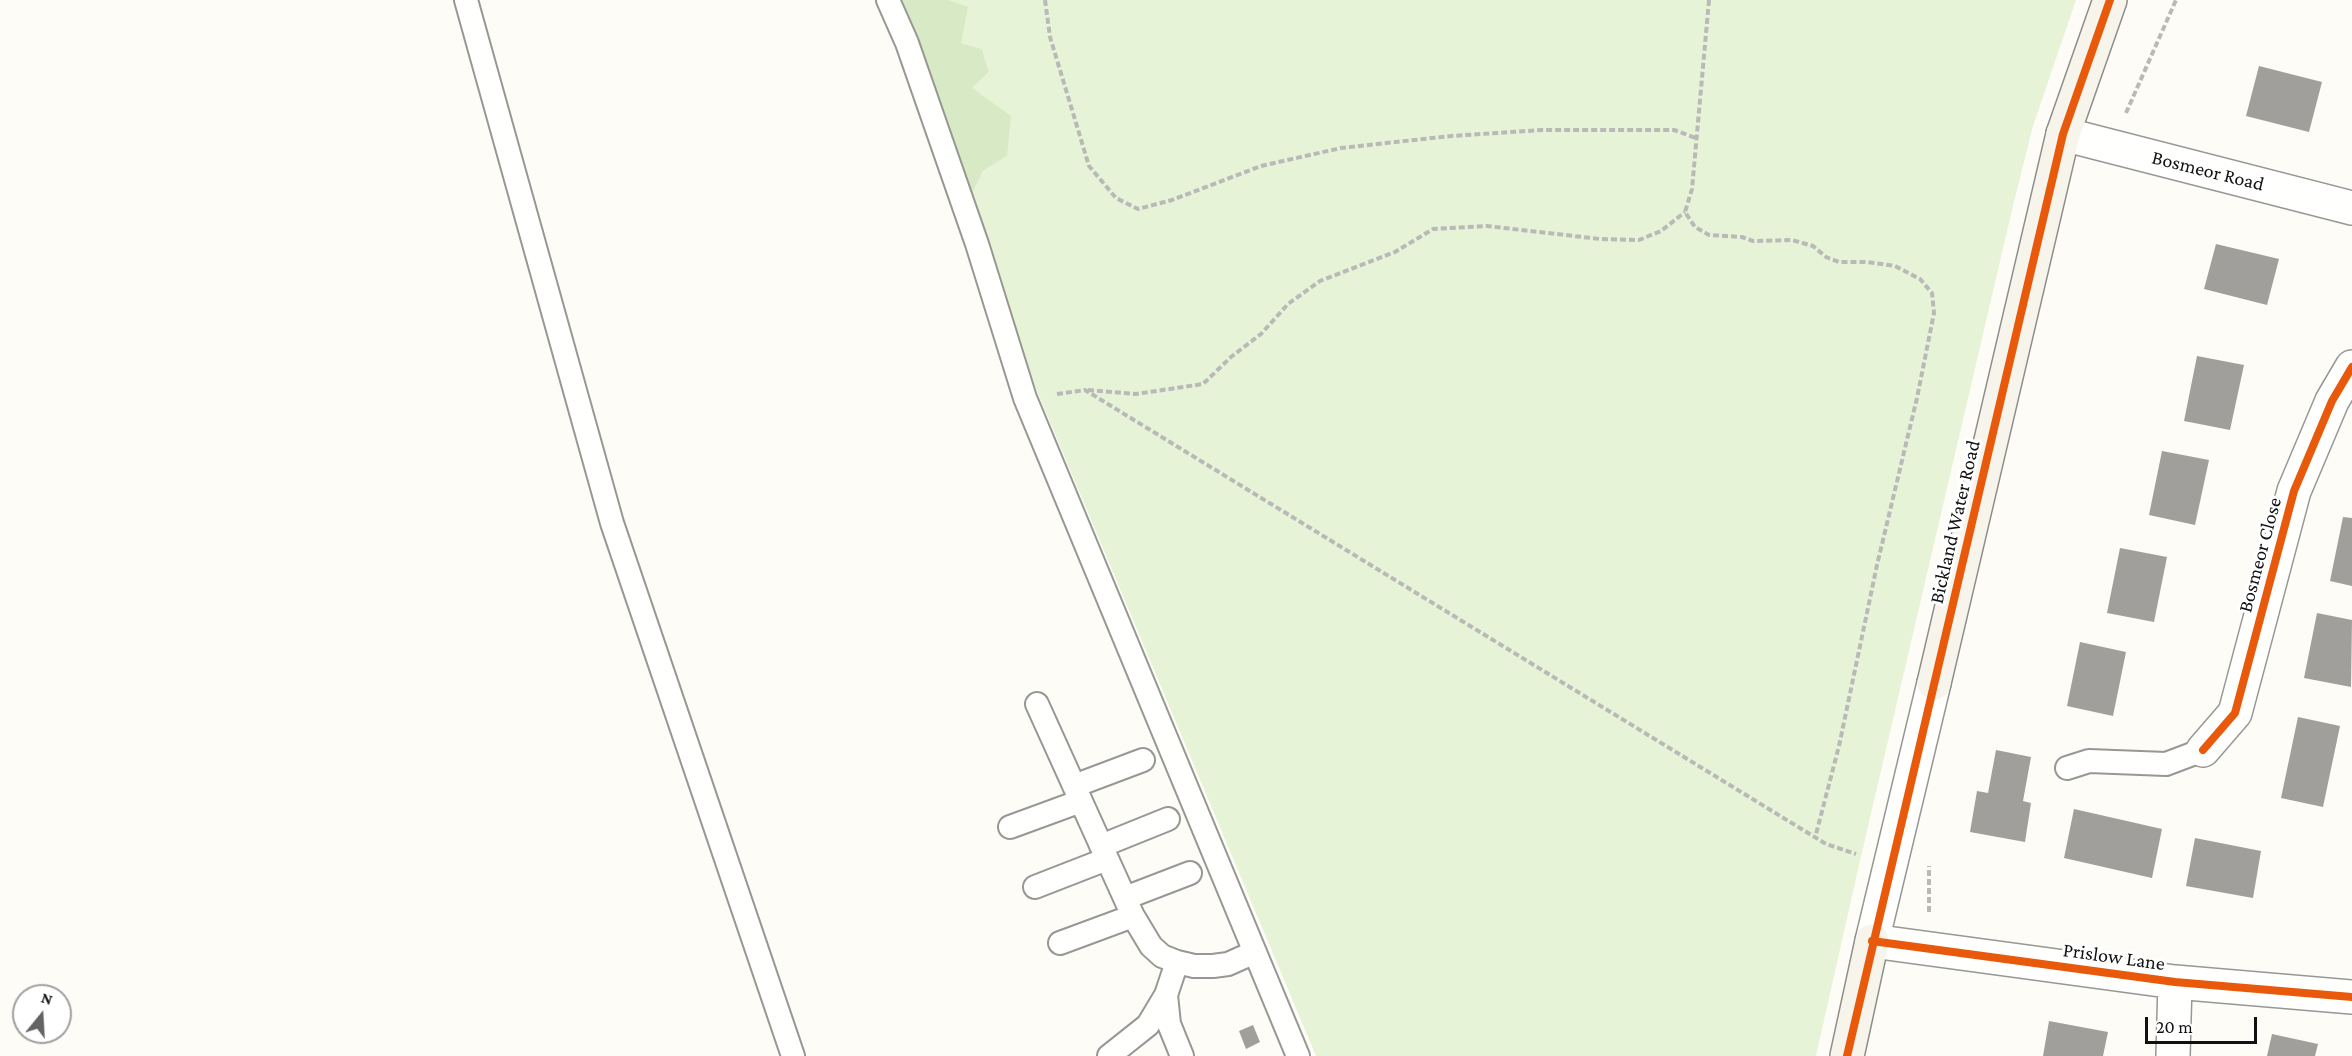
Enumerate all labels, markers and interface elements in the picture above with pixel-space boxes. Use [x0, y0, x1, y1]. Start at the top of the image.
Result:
street label: Bosmeor Road [2149, 145, 2267, 197]
street label: Bickland Water Road [1925, 438, 1985, 606]
street label: Bosmeor Close [2233, 495, 2287, 615]
street label: Prislow Lane [2062, 938, 2166, 976]
north arrow [12, 984, 72, 1044]
text: N [39, 989, 55, 1008]
scale bar [2148, 1005, 2260, 1043]
text: 20 m [2156, 1017, 2193, 1037]

